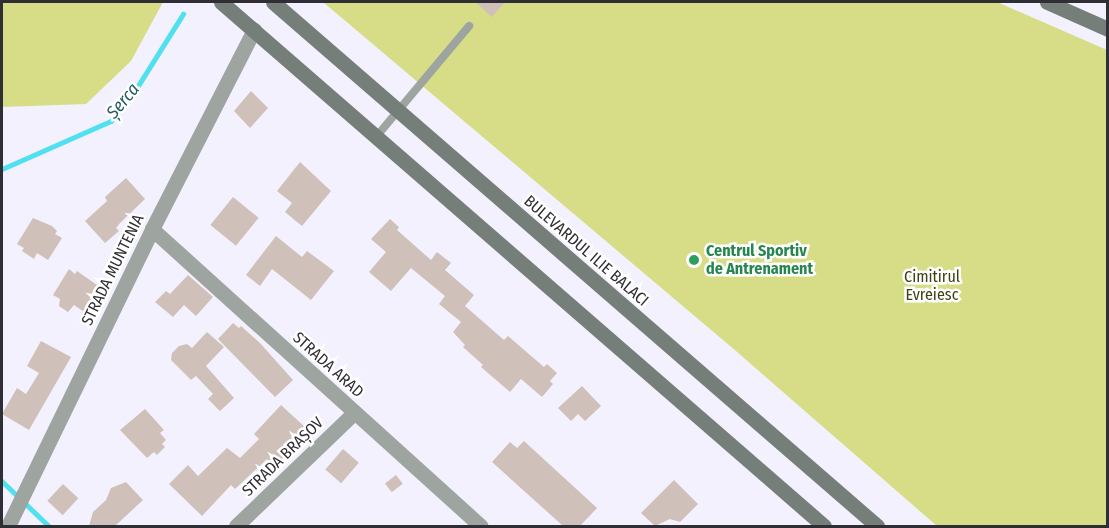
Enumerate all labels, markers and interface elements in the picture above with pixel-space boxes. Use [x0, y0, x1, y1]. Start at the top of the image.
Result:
water label: Șerca [102, 79, 144, 123]
street label: BULEVARDUL ILIE BALACI [520, 192, 652, 310]
street label: STRADA MUNTENIA [78, 211, 148, 329]
place label: Centrul Sportiv de Antrenament [706, 241, 813, 279]
marker: Centrul Sportiv de Antrenament [687, 253, 701, 267]
park label: Cimitirul Evreiesc [904, 267, 960, 305]
street label: STRADA ARAD [289, 328, 367, 402]
street label: STRADA BRAȘOV [238, 413, 328, 501]

